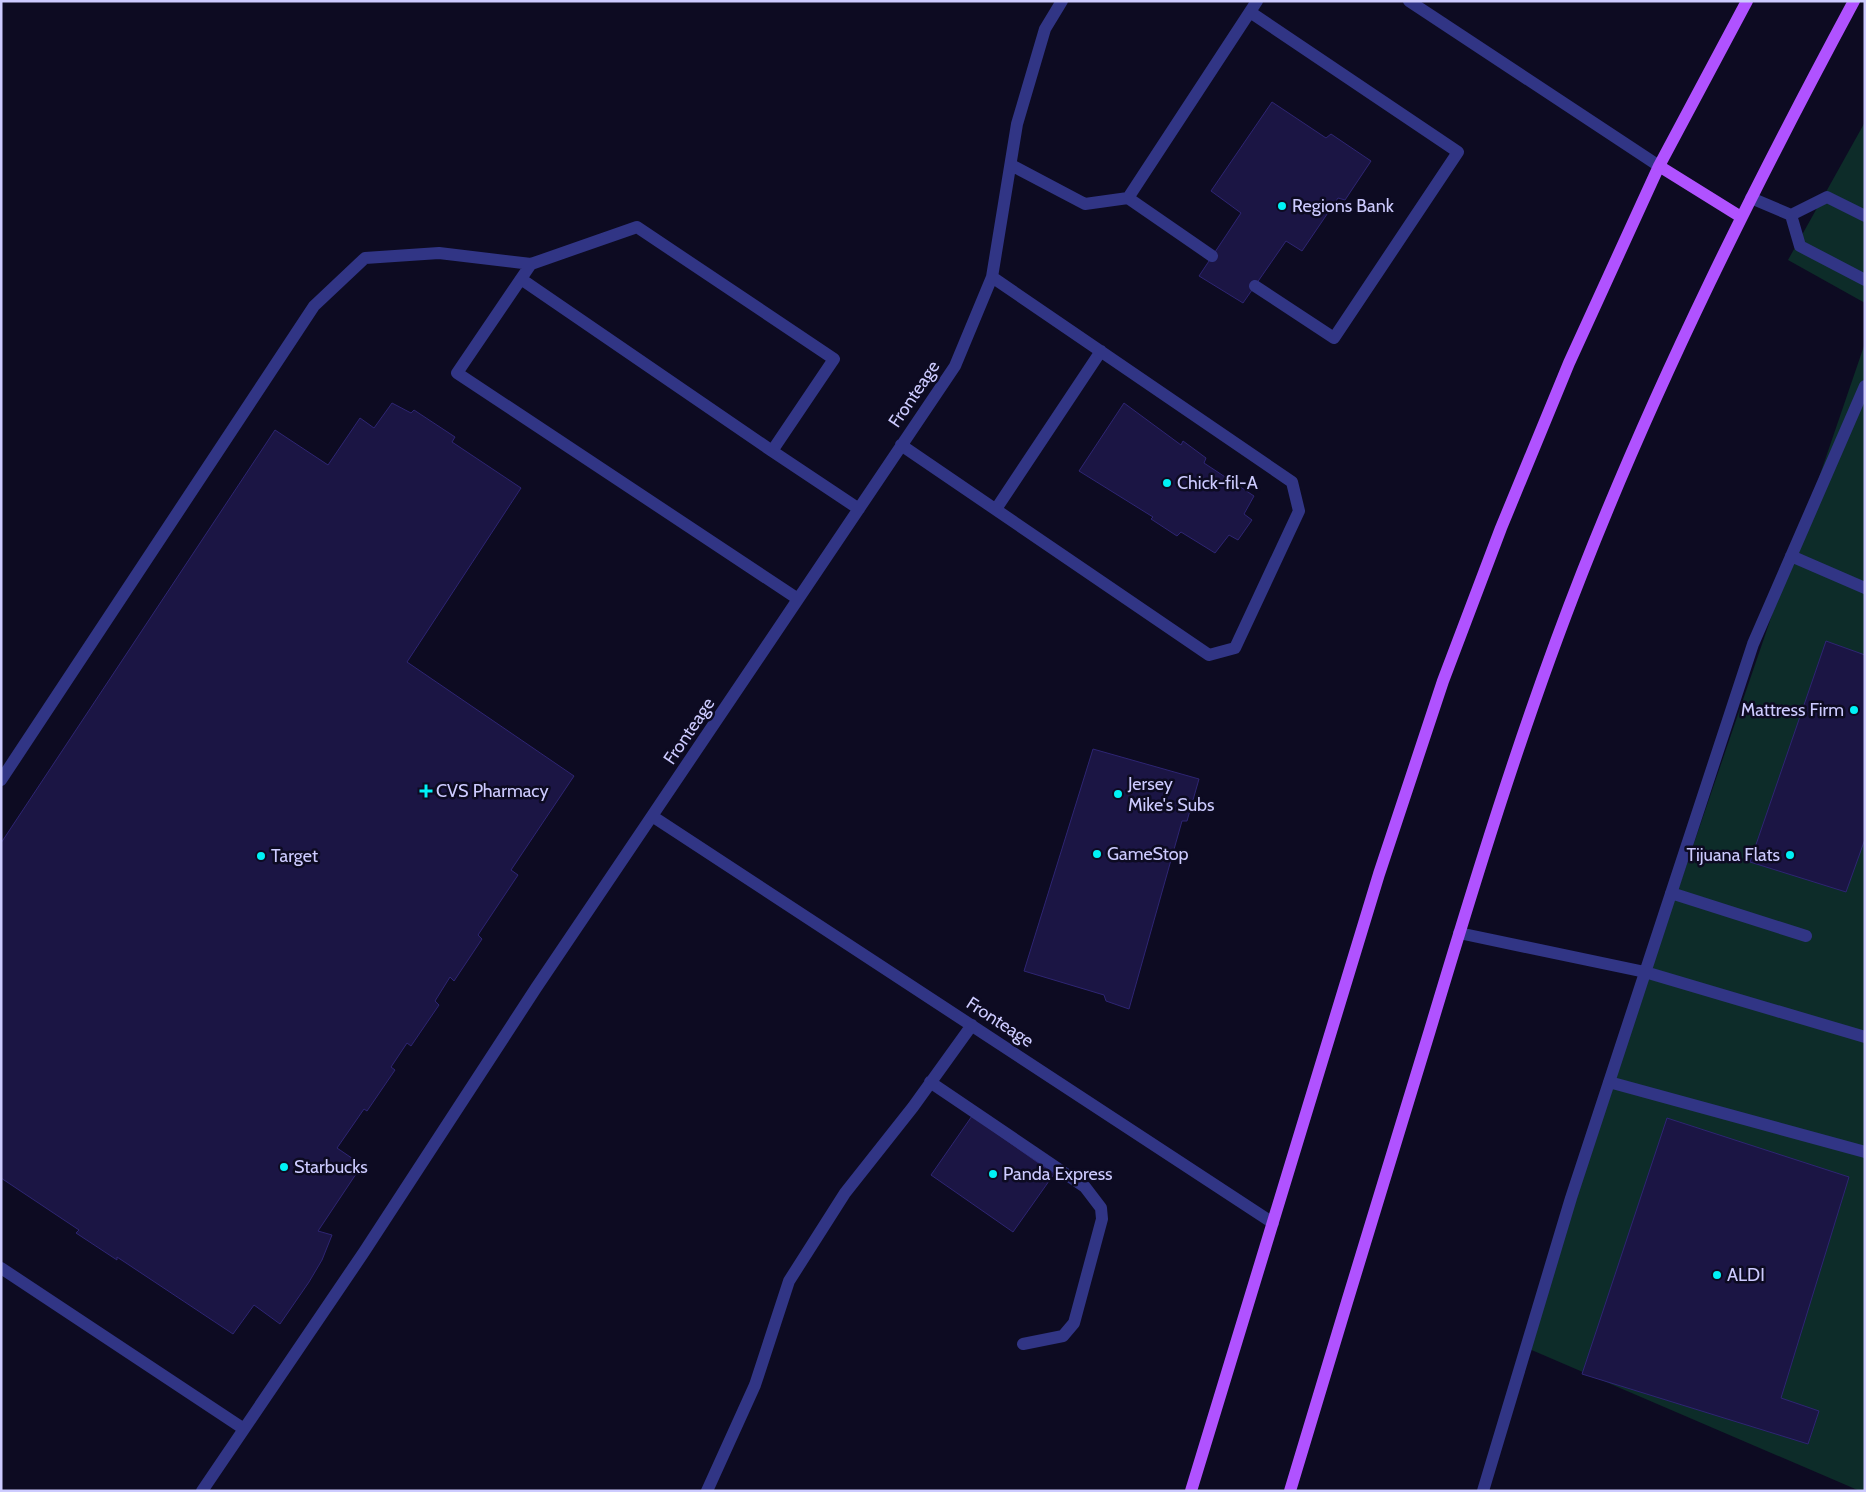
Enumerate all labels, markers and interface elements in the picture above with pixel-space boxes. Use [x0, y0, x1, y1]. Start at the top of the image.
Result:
place label: Regions Bank [1292, 195, 1395, 217]
marker: Regions Bank [1276, 200, 1288, 212]
street label: Fronteage [884, 356, 944, 432]
place label: Chick-fil-A [1177, 472, 1258, 494]
marker: Chick-fil-A [1161, 477, 1173, 489]
street label: Fronteage [659, 693, 719, 769]
place label: Mattress Firm [1741, 699, 1844, 721]
marker: Mattress Firm [1848, 704, 1860, 716]
place label: Jersey Mike's Subs [1127, 773, 1215, 816]
place label: CVS Pharmacy [436, 780, 549, 802]
marker: CVS Pharmacy [420, 785, 432, 797]
marker: Jersey Mike's Subs [1112, 788, 1124, 800]
place label: GameStop [1107, 843, 1189, 865]
place label: Tijuana Flats [1686, 844, 1780, 866]
place label: Target [271, 845, 318, 867]
marker: GameStop [1091, 848, 1103, 860]
marker: Tijuana Flats [1784, 849, 1796, 861]
marker: Target [255, 850, 267, 862]
street label: Fronteage [962, 992, 1038, 1052]
place label: Starbucks [294, 1156, 368, 1178]
marker: Starbucks [278, 1161, 290, 1173]
place label: Panda Express [1003, 1163, 1113, 1185]
marker: Panda Express [987, 1168, 999, 1180]
place label: ALDI [1727, 1264, 1765, 1286]
marker: ALDI [1711, 1269, 1723, 1281]

